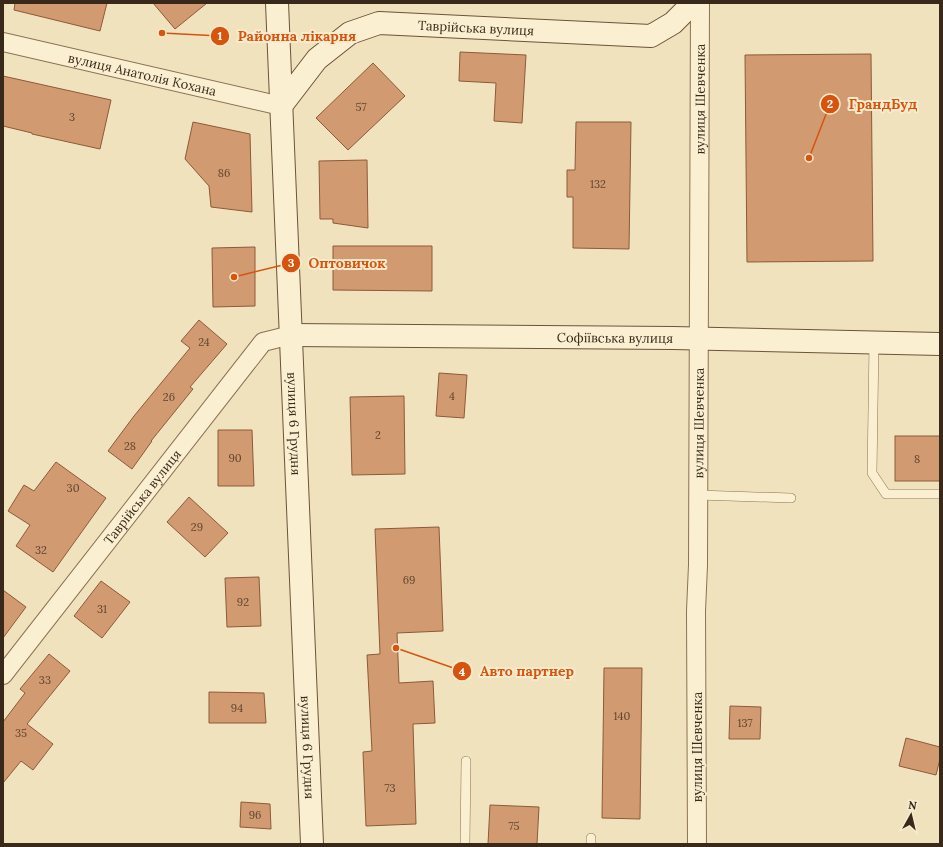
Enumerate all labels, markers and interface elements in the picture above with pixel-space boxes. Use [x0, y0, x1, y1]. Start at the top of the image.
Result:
street label: Таврійська вулиця [418, 16, 534, 39]
callout: Районна лікарня [210, 23, 365, 49]
text: Районна лікарня [238, 27, 356, 45]
text: 1 [218, 28, 223, 43]
street label: вулиця Шевченка [691, 43, 708, 154]
street label: вулиця Анатолія Кохана [67, 49, 218, 99]
callout: ГрандБуд [820, 91, 925, 117]
text: ГрандБуд [849, 95, 917, 113]
text: 2 [827, 96, 833, 111]
house number: 57 [355, 100, 367, 114]
house number: 3 [69, 110, 75, 124]
house number: 86 [218, 166, 230, 180]
house number: 132 [590, 177, 606, 191]
callout: Оптовичок [281, 250, 394, 276]
text: Оптовичок [308, 254, 386, 272]
text: 3 [288, 255, 295, 270]
street label: Софіївська вулиця [557, 329, 673, 347]
house number: 24 [198, 335, 210, 349]
street label: вулиця Шевченка [690, 367, 707, 478]
street label: вулиця 6 Грудня [284, 372, 305, 476]
house number: 4 [449, 389, 455, 403]
house number: 26 [163, 390, 175, 404]
house number: 2 [375, 428, 381, 442]
house number: 28 [124, 439, 136, 453]
street label: Таврійська вулиця [100, 446, 185, 548]
house number: 90 [228, 451, 242, 465]
house number: 8 [914, 452, 920, 466]
house number: 30 [67, 481, 80, 495]
house number: 29 [191, 520, 203, 534]
house number: 32 [35, 543, 47, 557]
house number: 69 [403, 573, 415, 587]
house number: 92 [237, 595, 249, 609]
house number: 31 [97, 602, 107, 616]
callout: Авто партнер [452, 658, 582, 684]
text: Авто партнер [480, 662, 574, 680]
text: 4 [459, 664, 466, 679]
house number: 33 [39, 673, 51, 687]
street label: вулиця Шевченка [689, 691, 706, 802]
street label: вулиця 6 Грудня [297, 695, 319, 799]
house number: 94 [231, 701, 243, 715]
house number: 140 [614, 709, 631, 723]
house number: 137 [738, 716, 752, 730]
house number: 35 [15, 726, 27, 740]
house number: 73 [384, 781, 396, 795]
north arrow [891, 795, 931, 835]
text: N [907, 798, 918, 813]
house number: 96 [249, 808, 261, 822]
house number: 75 [508, 819, 520, 833]

